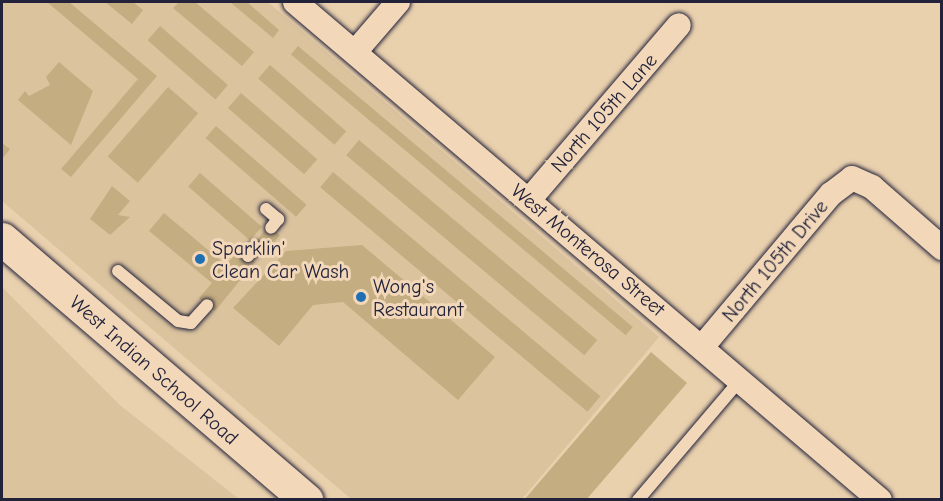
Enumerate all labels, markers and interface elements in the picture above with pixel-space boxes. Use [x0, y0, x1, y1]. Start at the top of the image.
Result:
street label: North 105th Lane [546, 49, 662, 177]
street label: West Monterosa Street [506, 179, 670, 321]
street label: North 105th Drive [717, 195, 833, 327]
place label: Sparklin' Clean Car Wash [212, 236, 349, 283]
marker: Sparklin' Clean Car Wash [193, 252, 207, 266]
place label: Wong's Restaurant [373, 274, 463, 321]
street label: West Indian School Road [65, 290, 243, 450]
marker: Wong's Restaurant [354, 290, 368, 304]

